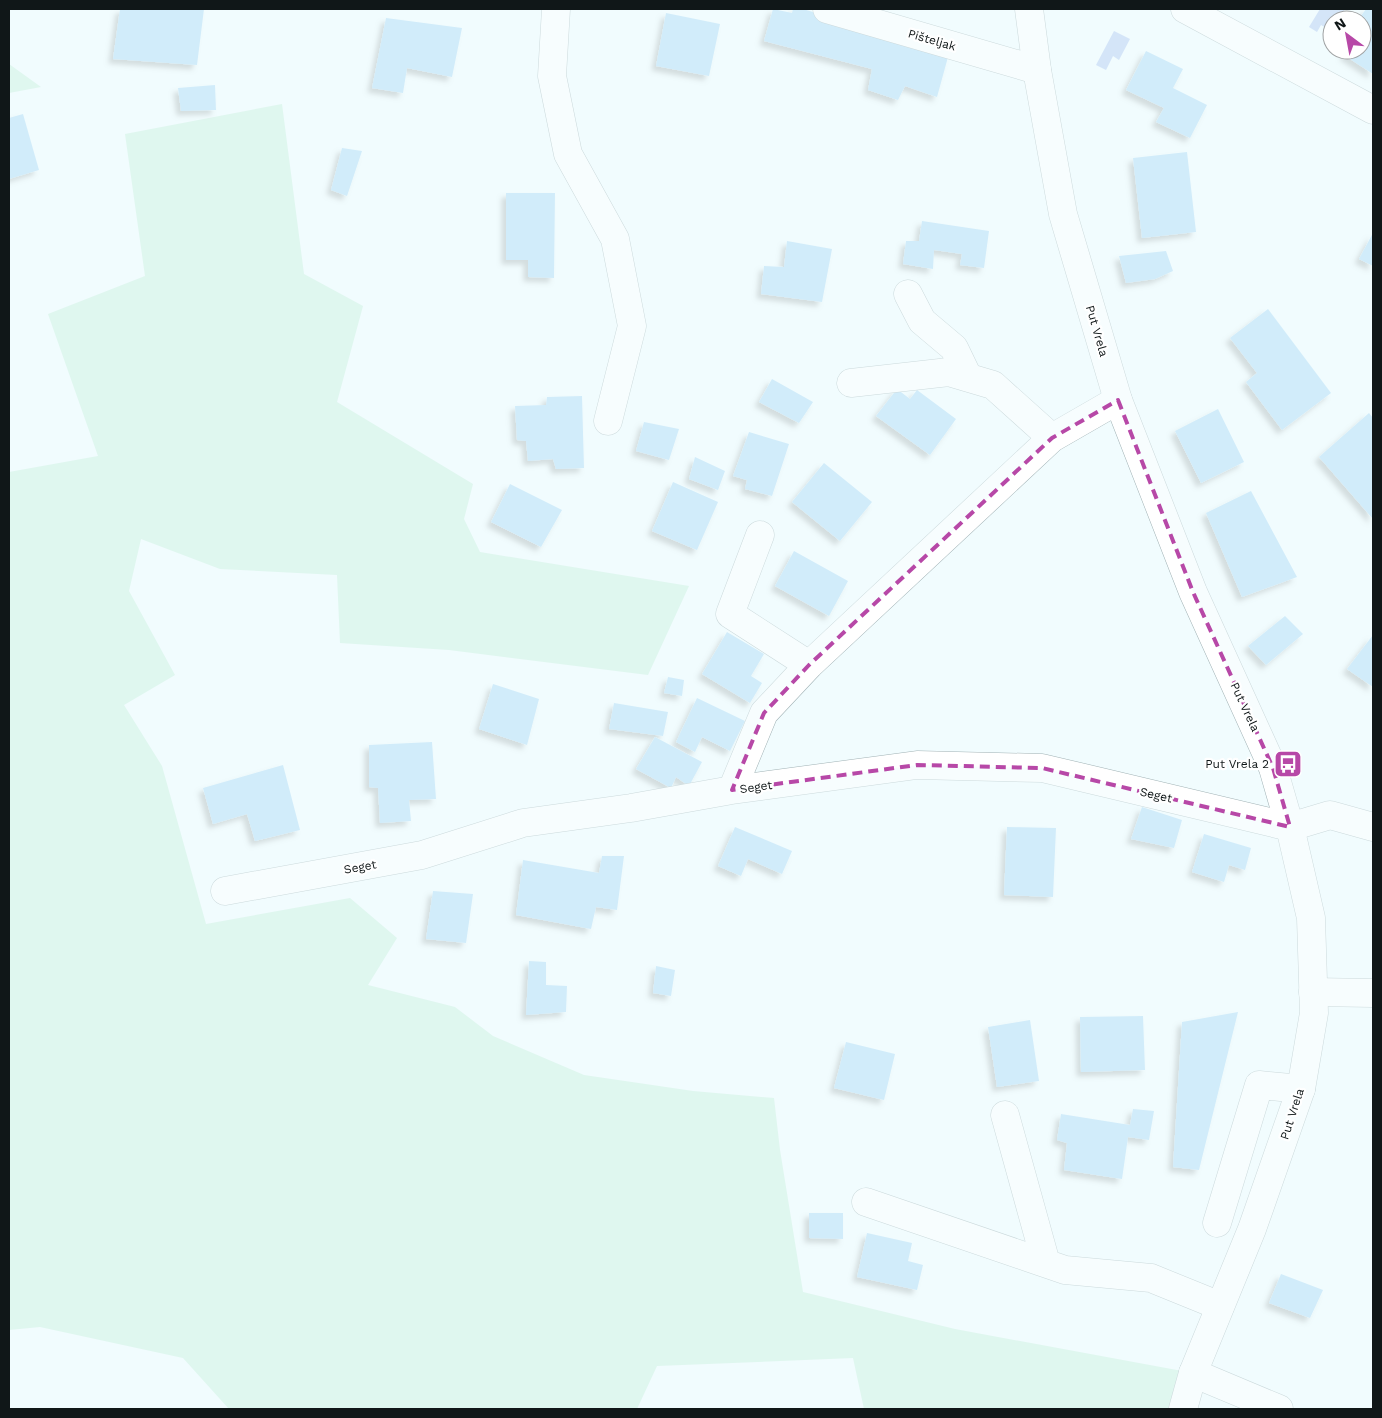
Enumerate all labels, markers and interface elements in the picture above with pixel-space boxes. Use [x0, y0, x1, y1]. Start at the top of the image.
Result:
north arrow [1322, 10, 1372, 60]
text: N [1331, 14, 1349, 34]
street label: Pišteljak [906, 26, 958, 54]
street label: Put Vrela [1083, 304, 1111, 359]
street label: Put Vrela [1227, 680, 1263, 734]
bus stop icon: Put Vrela 2 [1273, 749, 1303, 779]
place label: Put Vrela 2 [1205, 757, 1269, 771]
street label: Seget [739, 778, 773, 796]
street label: Seget [1138, 784, 1174, 806]
street label: Seget [343, 857, 377, 877]
street label: Put Vrela [1277, 1086, 1307, 1141]

